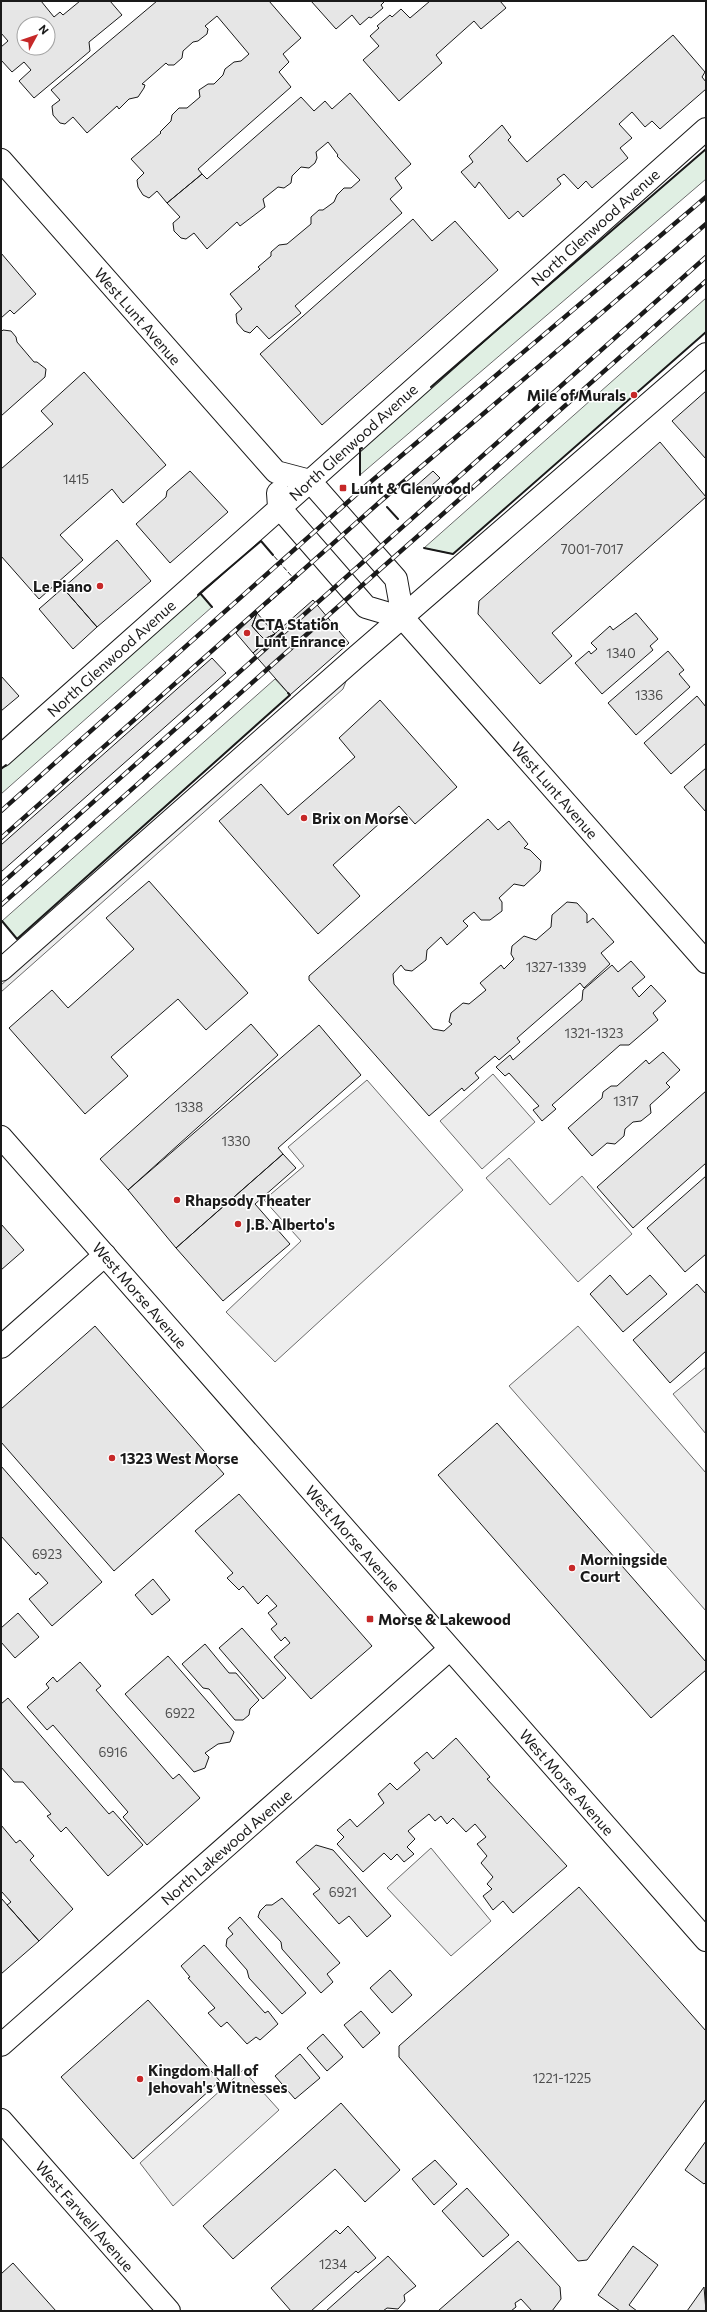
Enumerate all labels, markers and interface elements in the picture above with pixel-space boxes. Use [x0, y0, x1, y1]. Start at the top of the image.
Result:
north arrow [16, 16, 56, 56]
text: N [36, 22, 52, 37]
street label: North Glenwood Avenue [527, 165, 663, 289]
street label: West Lunt Avenue [91, 264, 185, 368]
street label: North Glenwood Avenue [285, 380, 421, 504]
place label: Mile of Murals [527, 386, 626, 404]
marker: Mile of Murals [629, 390, 639, 400]
house number: 1415 [63, 471, 89, 487]
place label: Lunt & Glenwood [351, 479, 471, 497]
marker: Lunt & Glenwood [338, 483, 348, 493]
house number: 7001-7017 [561, 541, 623, 557]
place label: Le Piano [33, 577, 92, 595]
marker: Le Piano [95, 581, 105, 591]
street label: North Glenwood Avenue [43, 596, 179, 720]
place label: CTA Station Lunt Enrance [255, 615, 346, 650]
marker: CTA Station Lunt Enrance [242, 628, 252, 638]
house number: 1340 [606, 645, 636, 661]
house number: 1336 [635, 687, 663, 703]
street label: West Lunt Avenue [508, 738, 602, 842]
place label: Brix on Morse [312, 809, 408, 827]
marker: Brix on Morse [299, 813, 309, 823]
house number: 1327-1339 [526, 959, 586, 975]
house number: 1321-1323 [565, 1025, 623, 1041]
house number: 1317 [613, 1093, 639, 1109]
house number: 1338 [175, 1099, 203, 1115]
house number: 1330 [222, 1133, 250, 1149]
place label: Rhapsody Theater [185, 1191, 311, 1209]
marker: Rhapsody Theater [172, 1195, 182, 1205]
place label: J.B. Alberto's [246, 1215, 335, 1233]
marker: J.B. Alberto's [233, 1219, 243, 1229]
street label: West Morse Avenue [89, 1238, 191, 1352]
place label: 1323 West Morse [120, 1449, 239, 1467]
marker: 1323 West Morse [107, 1453, 117, 1463]
street label: West Morse Avenue [302, 1481, 404, 1595]
house number: 6923 [32, 1546, 62, 1562]
place label: Morningside Court [580, 1550, 667, 1585]
marker: Morningside Court [567, 1563, 577, 1573]
place label: Morse & Lakewood [378, 1610, 511, 1628]
marker: Morse & Lakewood [365, 1614, 375, 1624]
house number: 6922 [165, 1705, 195, 1721]
street label: West Morse Avenue [516, 1725, 618, 1839]
house number: 6916 [98, 1744, 128, 1760]
street label: North Lakewood Avenue [157, 1785, 295, 1909]
house number: 6921 [329, 1884, 357, 1900]
place label: Kingdom Hall of Jehovah's Witnesses [148, 2061, 287, 2096]
house number: 1221-1225 [533, 2070, 591, 2086]
marker: Kingdom Hall of Jehovah's Witnesses [135, 2074, 145, 2084]
street label: West Farwell Avenue [32, 2157, 138, 2275]
house number: 1234 [319, 2256, 347, 2272]

